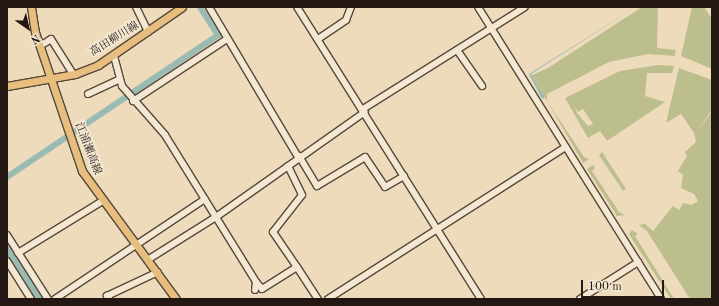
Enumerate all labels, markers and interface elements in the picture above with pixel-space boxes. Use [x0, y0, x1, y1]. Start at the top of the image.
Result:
north arrow [8, 8, 48, 48]
street label: 高田柳川線 [88, 20, 142, 60]
text: N [28, 31, 42, 45]
street label: 江浦瀬高線 [71, 121, 103, 177]
scale bar [583, 272, 666, 298]
text: 100 m [588, 281, 622, 293]

